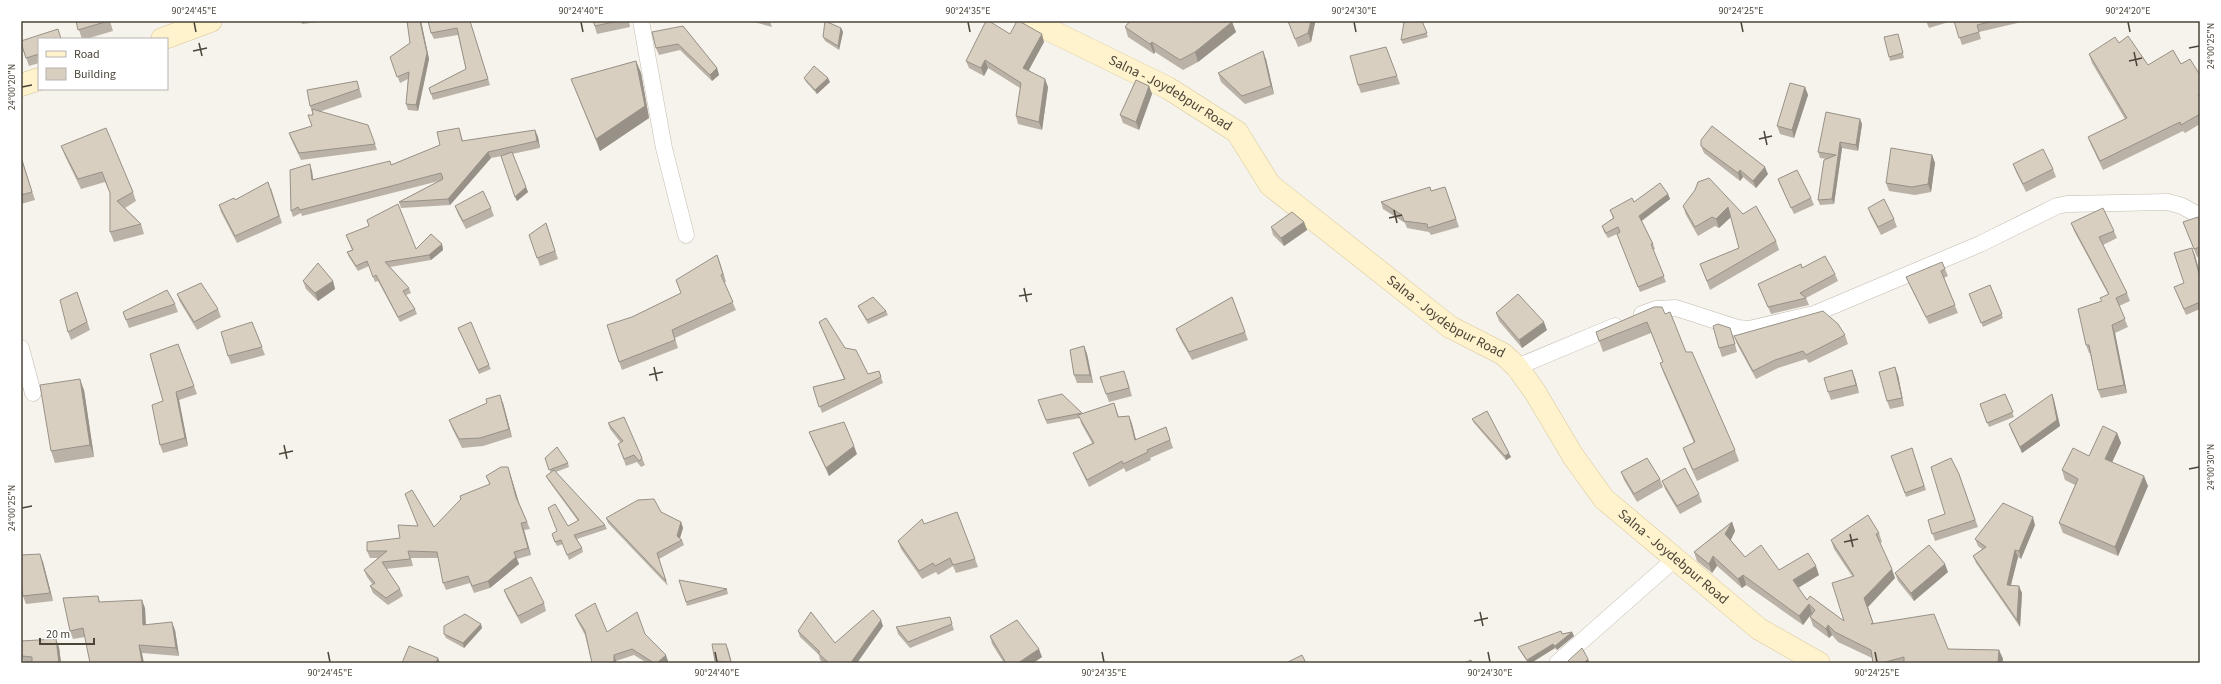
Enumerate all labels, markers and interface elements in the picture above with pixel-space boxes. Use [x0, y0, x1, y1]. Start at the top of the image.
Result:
text: 90°24'45"E [171, 4, 217, 18]
text: 90°24'40"E [558, 4, 604, 18]
text: 90°24'35"E [945, 4, 991, 18]
text: 90°24'30"E [1331, 4, 1377, 18]
text: 90°24'25"E [1718, 4, 1764, 18]
text: 90°24'20"E [2105, 4, 2151, 18]
text: 24°00'25"N [2204, 23, 2218, 69]
legend [38, 38, 168, 90]
text: Road [74, 46, 100, 63]
street label: Salna - Joydebpur Road [1105, 50, 1236, 136]
text: 24°00'20"N [5, 64, 19, 110]
text: Building [74, 66, 116, 83]
street label: Salna - Joydebpur Road [1382, 270, 1509, 363]
text: 24°00'30"N [2204, 444, 2218, 490]
text: 24°00'25"N [5, 485, 19, 531]
street label: Salna - Joydebpur Road [1613, 505, 1733, 609]
scale bar [40, 620, 94, 646]
text: 20 m [46, 626, 70, 643]
text: 90°24'45"E [307, 666, 353, 680]
text: 90°24'40"E [694, 666, 740, 680]
text: 90°24'35"E [1081, 666, 1127, 680]
text: 90°24'30"E [1467, 666, 1513, 680]
text: 90°24'25"E [1854, 666, 1900, 680]

